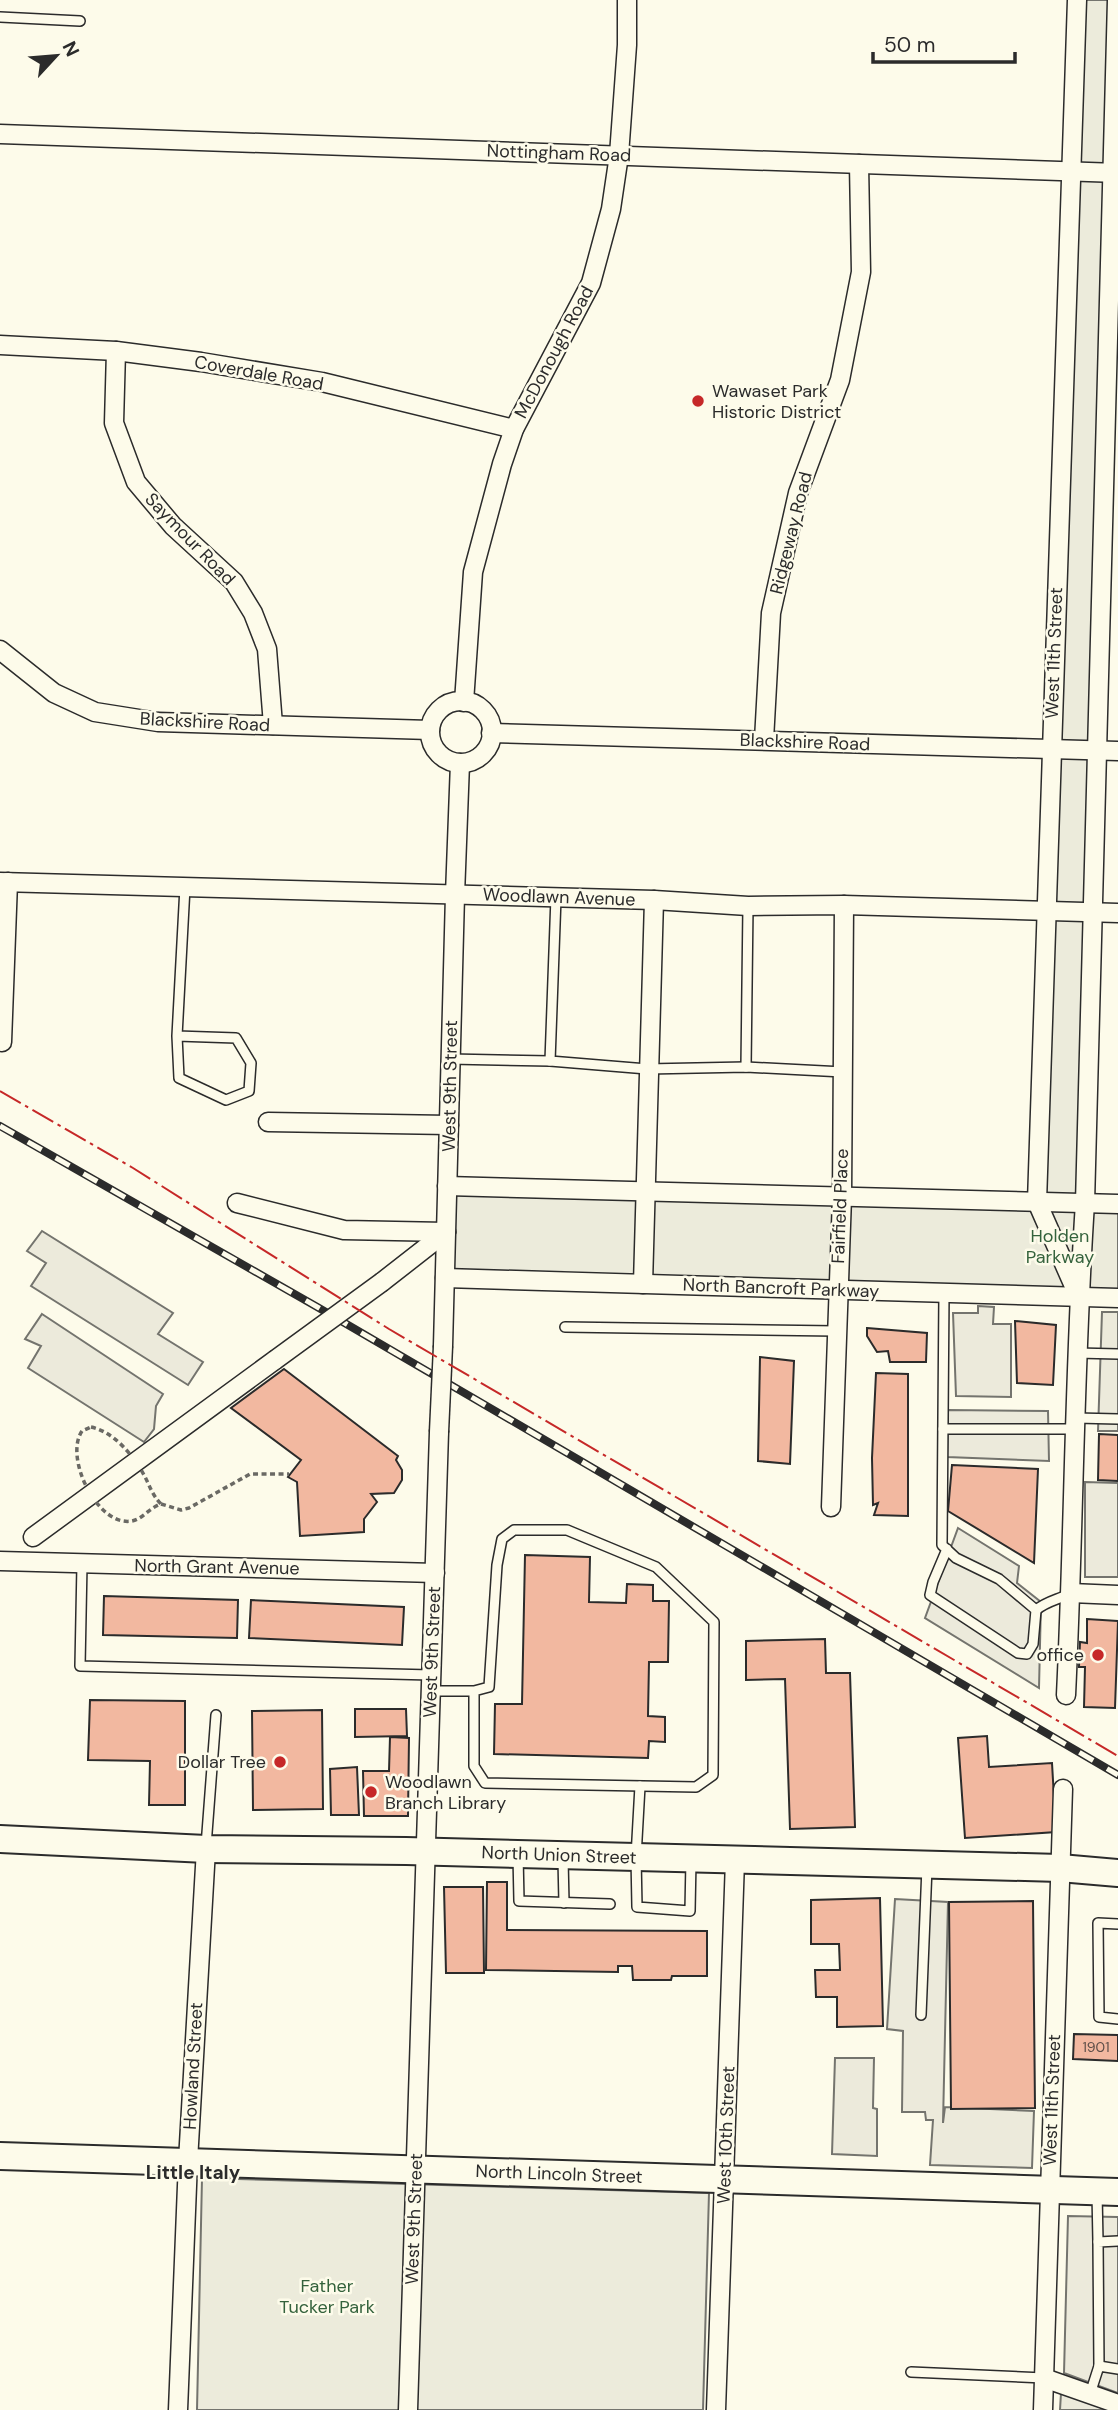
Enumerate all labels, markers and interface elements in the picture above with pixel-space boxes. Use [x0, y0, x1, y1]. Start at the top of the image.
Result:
north arrow [21, 21, 91, 91]
scale bar [873, 21, 1015, 65]
text: 50 m [884, 31, 935, 59]
text: N [57, 37, 85, 60]
street label: Nottingham Road [486, 138, 632, 168]
street label: McDonough Road [509, 282, 599, 422]
street label: Coverdale Road [193, 350, 325, 396]
place label: Wawaset Park Historic District [712, 379, 841, 424]
marker: Wawaset Park Historic District [690, 393, 706, 409]
street label: Ridgeway Road [764, 469, 818, 597]
street label: Saymour Road [140, 487, 240, 591]
street label: West 11th Street [1040, 587, 1068, 719]
street label: Blackshire Road [139, 707, 271, 737]
street label: Blackshire Road [739, 728, 871, 756]
street label: Woodlawn Avenue [482, 882, 636, 912]
street label: West 9th Street [437, 1020, 463, 1152]
street label: Fairfield Place [826, 1148, 854, 1264]
park label: Holden Parkway [1026, 1224, 1094, 1269]
street label: North Bancroft Parkway [682, 1273, 880, 1303]
street label: North Grant Avenue [134, 1554, 300, 1580]
street label: West 9th Street [418, 1586, 446, 1718]
place label: office [1037, 1643, 1084, 1667]
marker: office [1090, 1647, 1106, 1663]
place label: Dollar Tree [178, 1750, 266, 1774]
marker: Dollar Tree [272, 1754, 288, 1770]
place label: Woodlawn Branch Library [385, 1770, 506, 1815]
marker: Woodlawn Branch Library [363, 1784, 379, 1800]
street label: North Union Street [481, 1840, 637, 1870]
street label: Howland Street [178, 2002, 208, 2130]
street label: West 11th Street [1038, 2034, 1066, 2166]
house number: 1901 [1082, 2038, 1110, 2056]
street label: West 10th Street [712, 2065, 740, 2205]
street label: West 9th Street [400, 2153, 428, 2285]
street label: North Lincoln Street [475, 2159, 643, 2189]
district label: Little Italy [146, 2160, 241, 2185]
park label: Father Tucker Park [279, 2274, 375, 2319]

